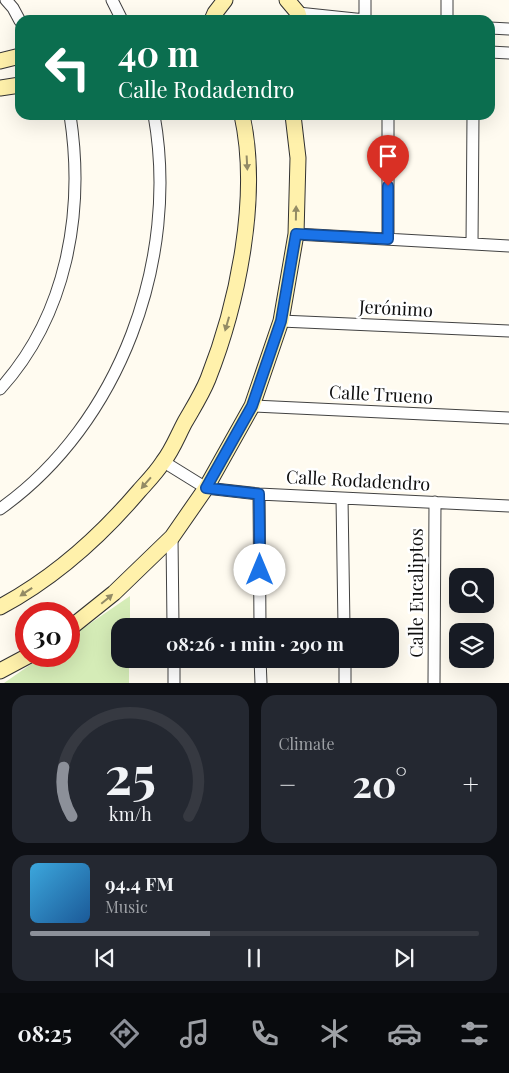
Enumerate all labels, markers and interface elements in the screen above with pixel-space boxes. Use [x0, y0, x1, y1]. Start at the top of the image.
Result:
text: 40 m [118, 29, 199, 76]
icon: left [35, 35, 100, 100]
text: Calle Rodadendro [118, 74, 294, 104]
pin [367, 135, 409, 186]
icon: arrive [374, 142, 402, 170]
one-way arrow [243, 156, 251, 172]
one-way arrow [293, 205, 301, 221]
street label: Jerónimo [357, 294, 434, 322]
one-way arrow [223, 316, 231, 332]
street label: Calle Trueno [328, 379, 434, 409]
street label: Calle Rodadendro [285, 464, 431, 496]
one-way arrow [140, 476, 151, 489]
street label: Calle Eucaliptos [404, 528, 428, 658]
position arrow [233, 543, 285, 595]
map controls [449, 568, 494, 668]
button: search [449, 568, 494, 613]
one-way arrow [20, 587, 33, 597]
one-way arrow [100, 594, 113, 605]
speed limit sign: 30 [15, 602, 80, 667]
button: layers [449, 623, 494, 668]
text: 08:26 · 1 min · 290 m [166, 630, 344, 656]
text: Climate [279, 733, 335, 754]
text: 25 [105, 739, 156, 808]
text: 20° [352, 757, 407, 808]
text: − [279, 765, 297, 802]
text: + [463, 765, 479, 802]
text: km/h [109, 802, 152, 825]
text: 94.4 FM [105, 870, 174, 896]
text: Music [105, 896, 148, 917]
icon: previous [91, 944, 119, 972]
icon: pause [240, 944, 268, 972]
icon: next [390, 944, 418, 972]
icon: directions [107, 1016, 142, 1051]
icon: music [177, 1016, 212, 1051]
icon: phone [247, 1016, 282, 1051]
icon: climate [317, 1016, 352, 1051]
icon: car [387, 1016, 422, 1051]
icon: filters [457, 1016, 492, 1051]
text: 08:25 [17, 1018, 72, 1048]

